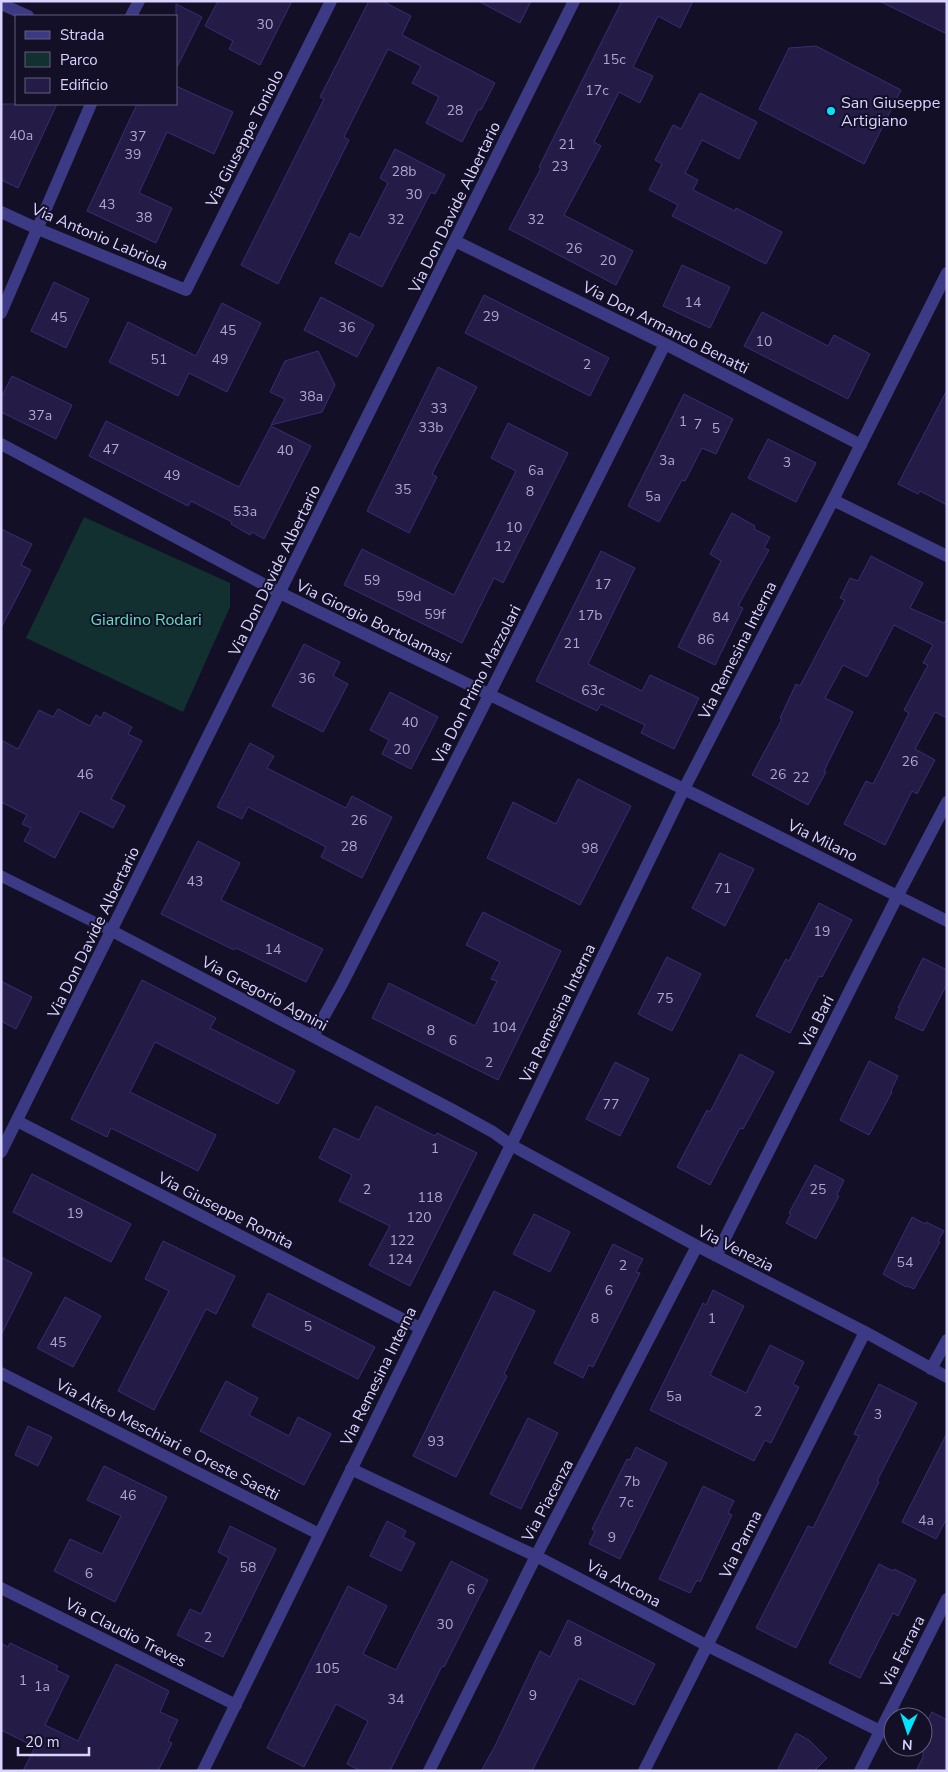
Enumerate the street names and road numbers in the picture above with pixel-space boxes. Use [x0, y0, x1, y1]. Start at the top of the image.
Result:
street label: Via Giuseppe Toniolo [200, 66, 289, 212]
street label: Via Don Davide Albertario [403, 118, 506, 298]
street label: Via Antonio Labriola [27, 198, 171, 276]
street label: Via Don Armando Benatti [578, 276, 752, 379]
street label: Via Don Davide Albertario [223, 481, 326, 661]
street label: Via Giorgio Bortolamasi [291, 574, 455, 669]
street label: Via Remesina Interna [693, 578, 782, 724]
street label: Via Don Primo Mazzolari [427, 601, 527, 769]
street label: Via Milano [783, 814, 862, 867]
street label: Via Don Davide Albertario [42, 843, 145, 1023]
street label: Via Remesina Interna [514, 940, 601, 1088]
street label: Via Gregorio Agnini [197, 951, 332, 1037]
street label: Via Bari [794, 991, 839, 1052]
street label: Via Giuseppe Romita [153, 1167, 297, 1255]
street label: Via Venezia [693, 1220, 778, 1278]
street label: Via Remesina Interna [335, 1303, 422, 1451]
street label: Via Alfeo Meschiari e Oreste Saetti [51, 1373, 283, 1506]
street label: Via Piacenza [517, 1455, 579, 1546]
street label: Via Parma [714, 1507, 767, 1583]
street label: Via Ancona [581, 1555, 665, 1613]
street label: Via Claudio Treves [60, 1592, 190, 1673]
street label: Via Ferrara [875, 1612, 930, 1692]

